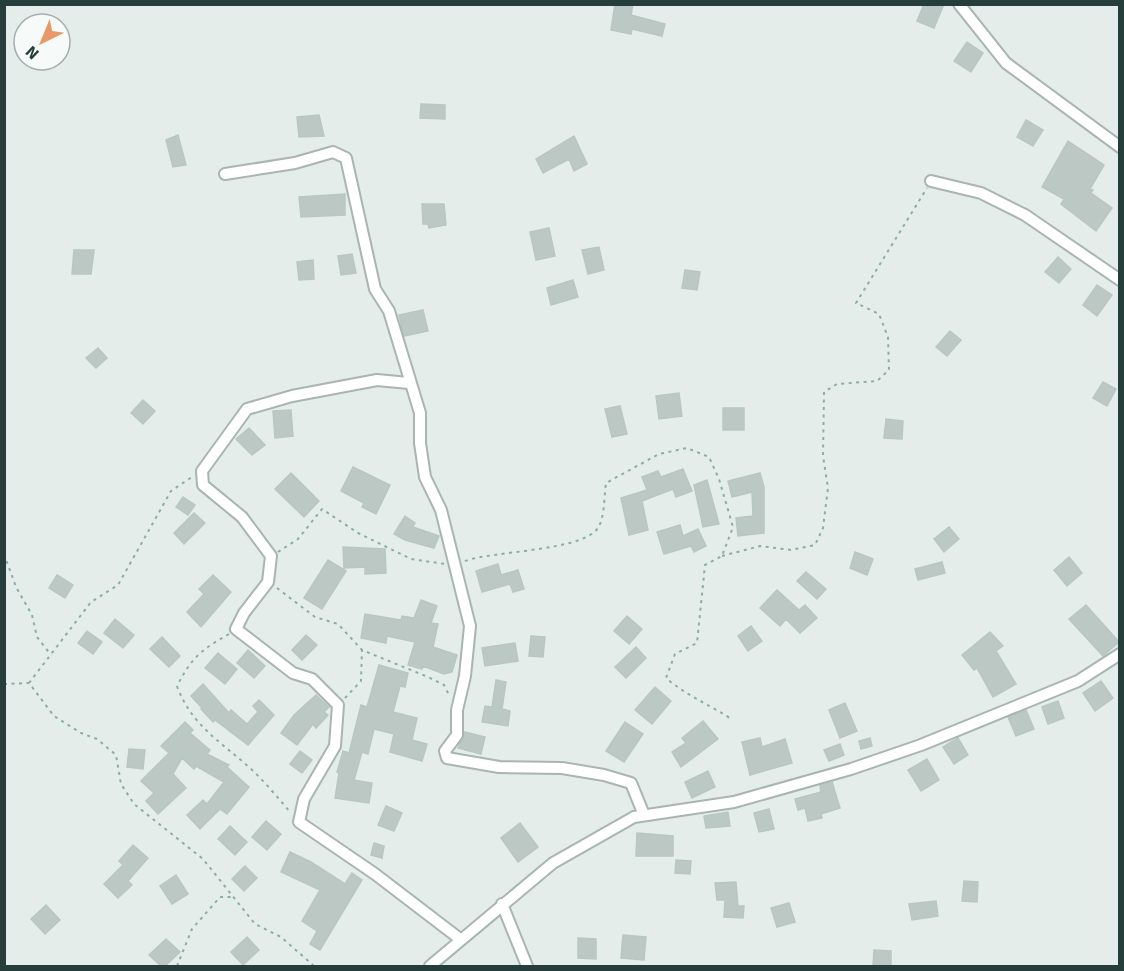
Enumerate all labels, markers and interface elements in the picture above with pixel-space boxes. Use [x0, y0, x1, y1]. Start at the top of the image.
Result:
north arrow [12, 12, 72, 72]
text: N [22, 41, 43, 63]

